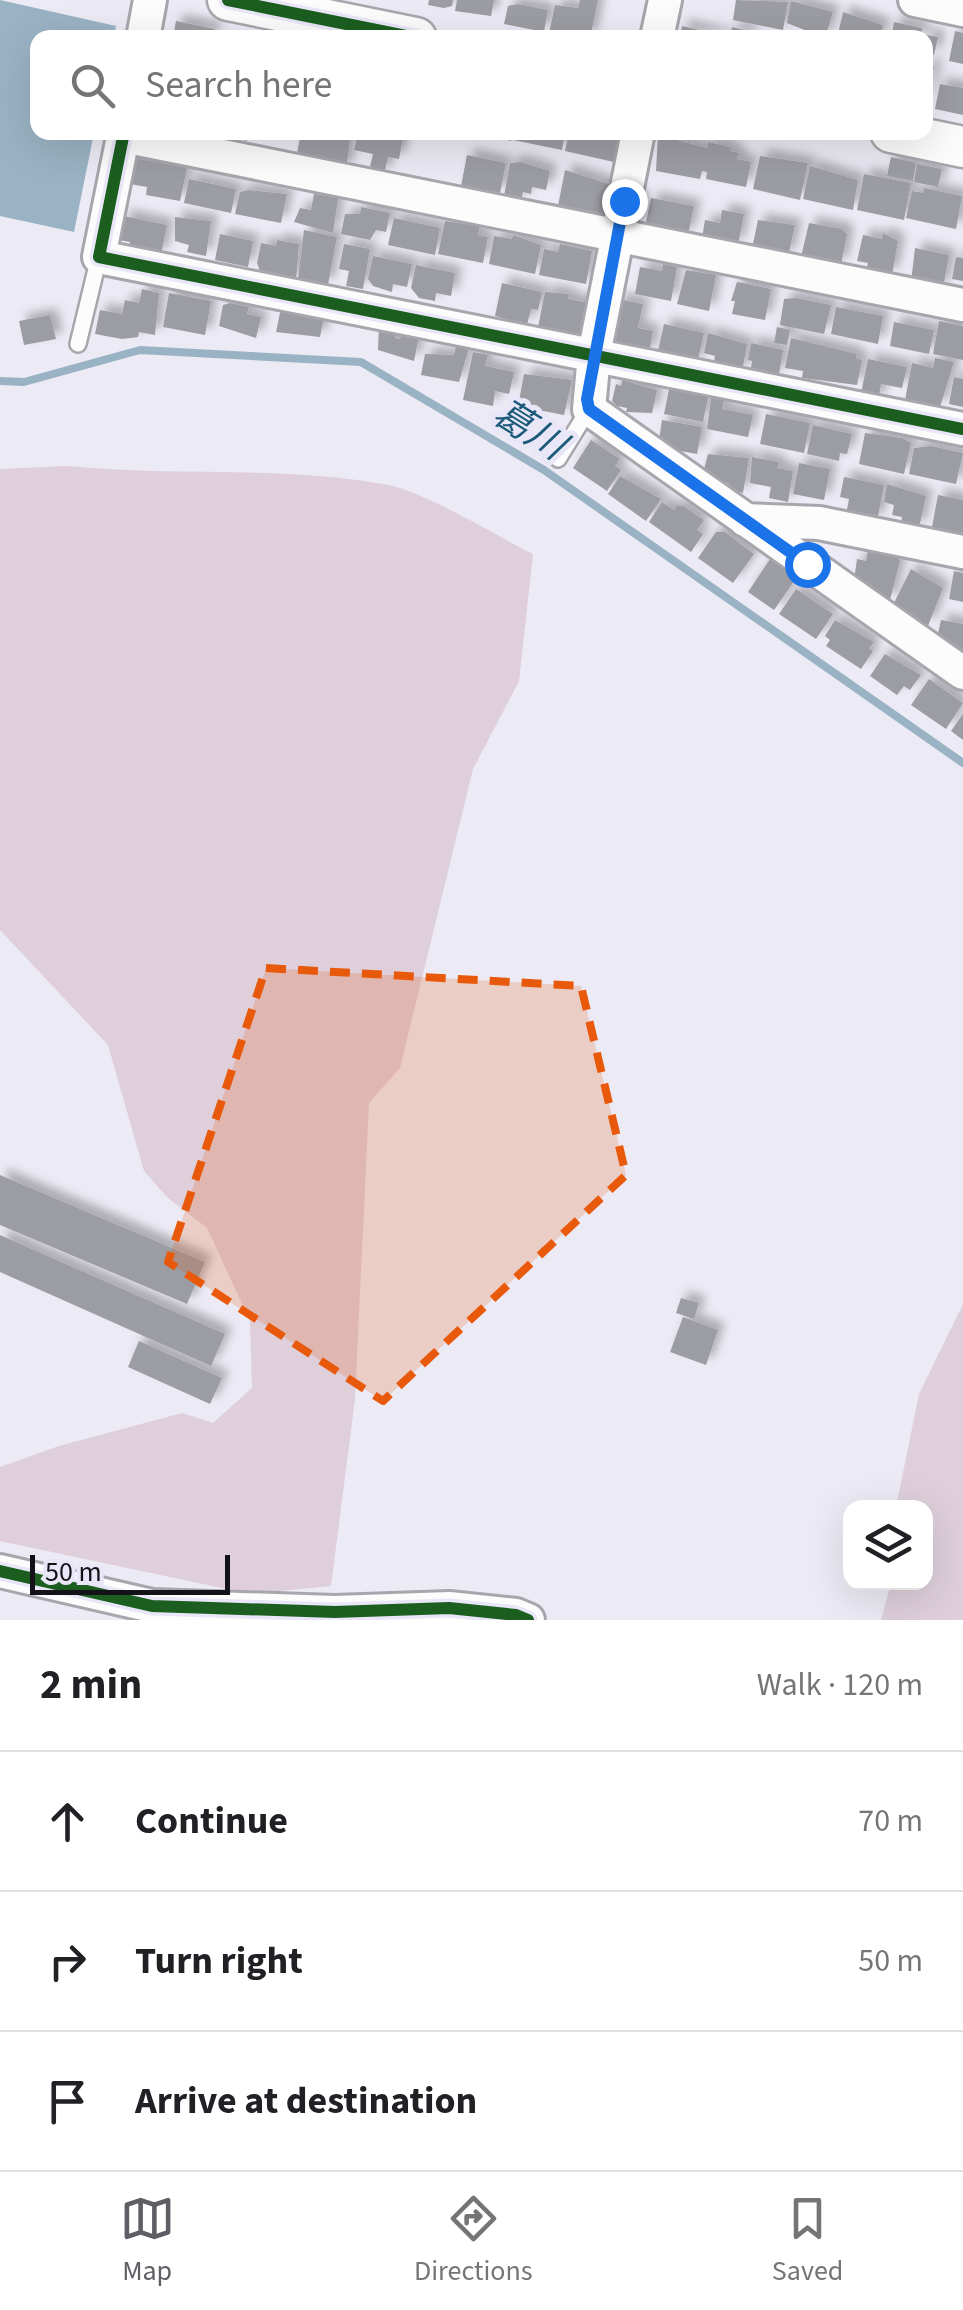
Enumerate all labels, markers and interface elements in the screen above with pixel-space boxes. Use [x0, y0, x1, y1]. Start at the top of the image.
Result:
search box [30, 30, 933, 140]
icon: search [65, 58, 120, 113]
text: Search here [145, 58, 332, 112]
route end [602, 179, 648, 225]
water label: 葛川 [482, 387, 579, 475]
route start [785, 542, 831, 588]
map controls [843, 1500, 933, 1590]
button: layers [843, 1500, 933, 1590]
scale bar [30, 1550, 230, 1594]
text: 50 m [45, 1552, 102, 1592]
text: 2 min [40, 1655, 142, 1715]
text: Walk · 120 m [757, 1662, 923, 1708]
icon: ahead [40, 1794, 95, 1849]
text: Continue [135, 1794, 288, 1848]
text: 70 m [858, 1798, 923, 1844]
icon: right [40, 1934, 95, 1989]
text: Turn right [135, 1934, 303, 1988]
text: 50 m [858, 1938, 923, 1984]
icon: arrive [40, 2074, 95, 2129]
text: Arrive at destination [135, 2074, 477, 2128]
tab: Map [120, 2191, 175, 2291]
tab: Directions [414, 2191, 533, 2291]
tab: Saved [772, 2191, 843, 2291]

